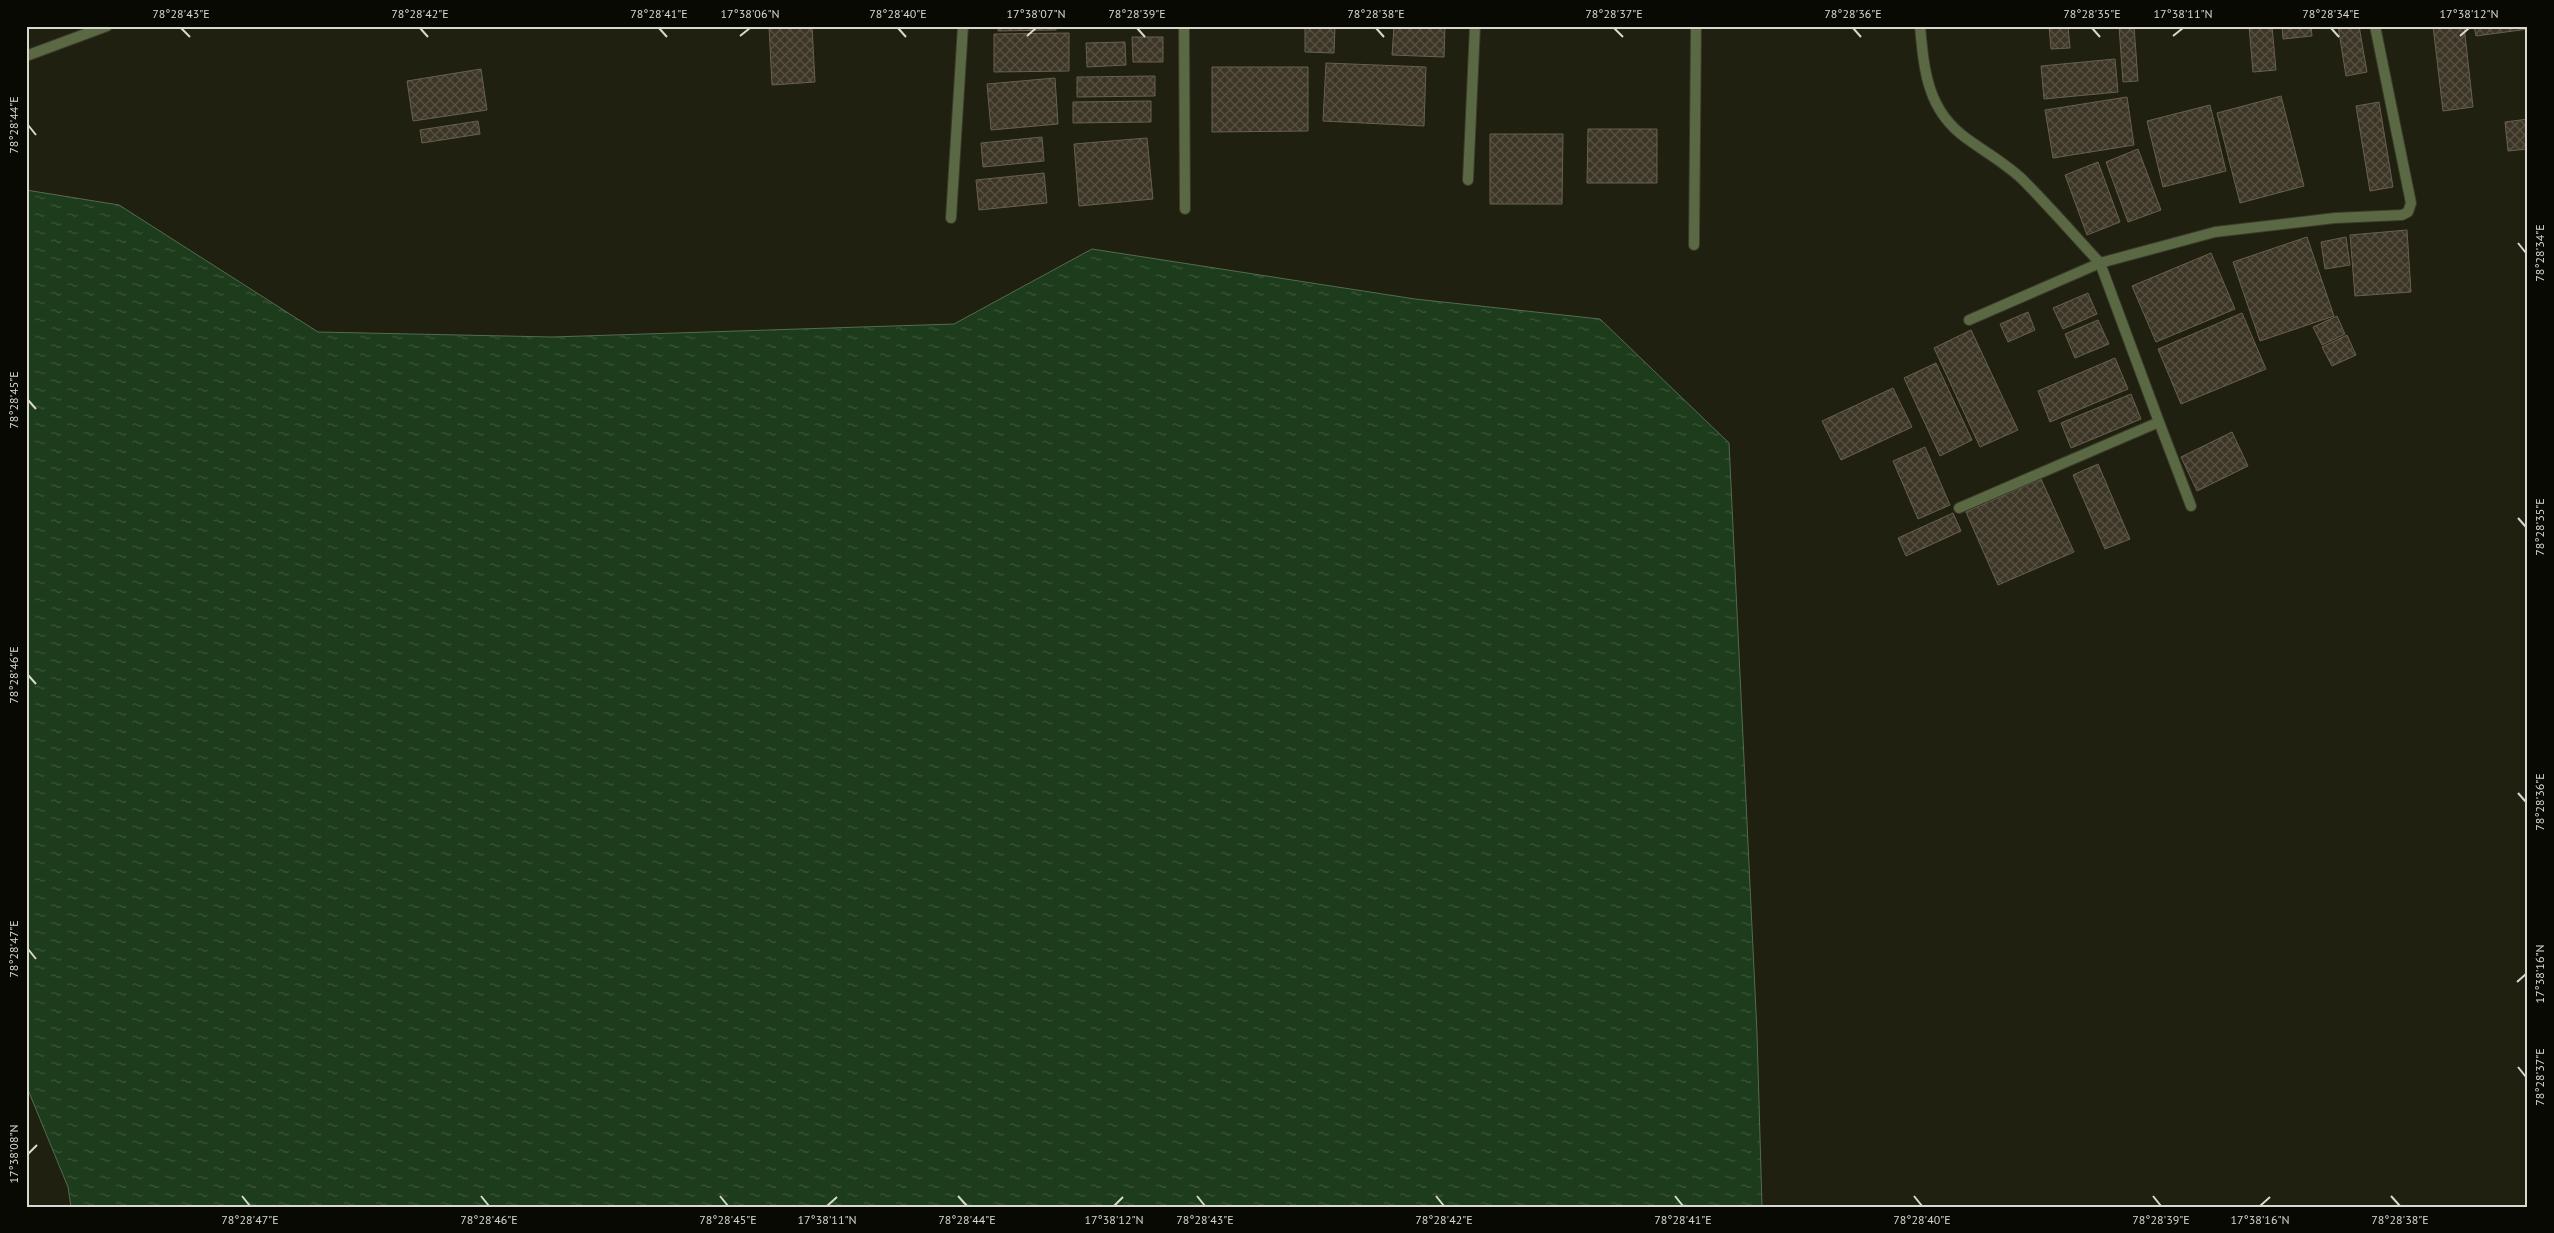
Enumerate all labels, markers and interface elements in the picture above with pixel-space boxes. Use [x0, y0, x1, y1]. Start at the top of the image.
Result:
text: 78°28'43"E [152, 6, 210, 21]
text: 78°28'42"E [391, 6, 449, 21]
text: 78°28'41"E [630, 6, 688, 21]
text: 17°38'06"N [720, 6, 780, 21]
text: 78°28'40"E [869, 6, 927, 21]
text: 17°38'07"N [1006, 6, 1066, 21]
text: 78°28'39"E [1108, 6, 1166, 21]
text: 78°28'38"E [1347, 6, 1405, 21]
text: 78°28'37"E [1585, 6, 1643, 21]
text: 78°28'36"E [1824, 6, 1882, 21]
text: 78°28'35"E [2063, 6, 2121, 21]
text: 17°38'11"N [2153, 6, 2213, 21]
text: 78°28'34"E [2302, 6, 2360, 21]
text: 17°38'12"N [2439, 6, 2499, 21]
text: 78°28'44"E [6, 96, 21, 154]
text: 78°28'34"E [2532, 224, 2547, 282]
text: 78°28'45"E [6, 371, 21, 429]
text: 78°28'35"E [2532, 498, 2547, 556]
text: 78°28'46"E [6, 646, 21, 704]
text: 78°28'36"E [2532, 773, 2547, 831]
text: 78°28'47"E [6, 920, 21, 978]
text: 17°38'16"N [2532, 944, 2547, 1004]
text: 78°28'37"E [2532, 1048, 2547, 1106]
text: 17°38'08"N [6, 1124, 21, 1184]
text: 78°28'47"E [221, 1212, 279, 1227]
text: 78°28'46"E [460, 1212, 518, 1227]
text: 78°28'45"E [699, 1212, 757, 1227]
text: 17°38'11"N [797, 1212, 857, 1227]
text: 78°28'44"E [938, 1212, 996, 1227]
text: 17°38'12"N [1084, 1212, 1144, 1227]
text: 78°28'43"E [1176, 1212, 1234, 1227]
text: 78°28'42"E [1415, 1212, 1473, 1227]
text: 78°28'41"E [1654, 1212, 1712, 1227]
text: 78°28'40"E [1893, 1212, 1951, 1227]
text: 78°28'39"E [2132, 1212, 2190, 1227]
text: 17°38'16"N [2230, 1212, 2290, 1227]
text: 78°28'38"E [2371, 1212, 2429, 1227]

